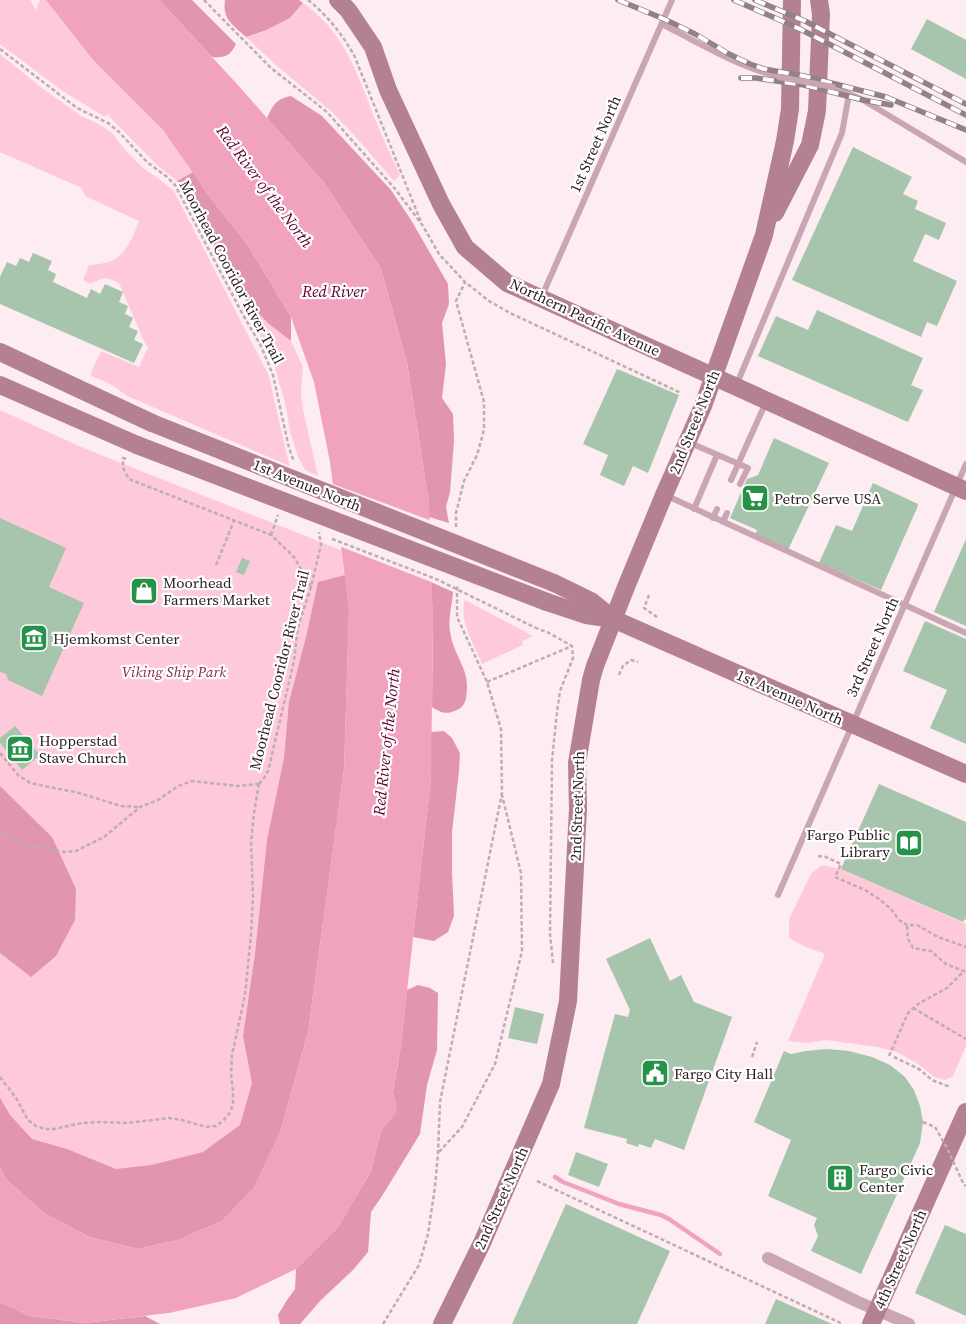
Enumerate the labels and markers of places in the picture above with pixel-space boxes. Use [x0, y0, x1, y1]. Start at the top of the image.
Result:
supermarket icon: Petro Serve USA [740, 483, 770, 513]
place label: Petro Serve USA [774, 488, 881, 509]
place label: Moorhead Farmers Market [163, 572, 270, 610]
shop icon: Moorhead Farmers Market [129, 576, 159, 606]
museum icon: Hjemkomst Center [19, 623, 49, 653]
place label: Hjemkomst Center [53, 628, 180, 649]
place label: Hopperstad Stave Church [39, 730, 127, 768]
museum icon: Hopperstad Stave Church [5, 734, 35, 764]
place label: Fargo Public Library [806, 824, 890, 862]
library icon: Fargo Public Library [894, 828, 924, 858]
public building icon: Fargo City Hall [640, 1058, 670, 1088]
place label: Fargo City Hall [674, 1063, 774, 1084]
place label: Fargo Civic Center [859, 1159, 933, 1197]
building icon: Fargo Civic Center [825, 1163, 855, 1193]

